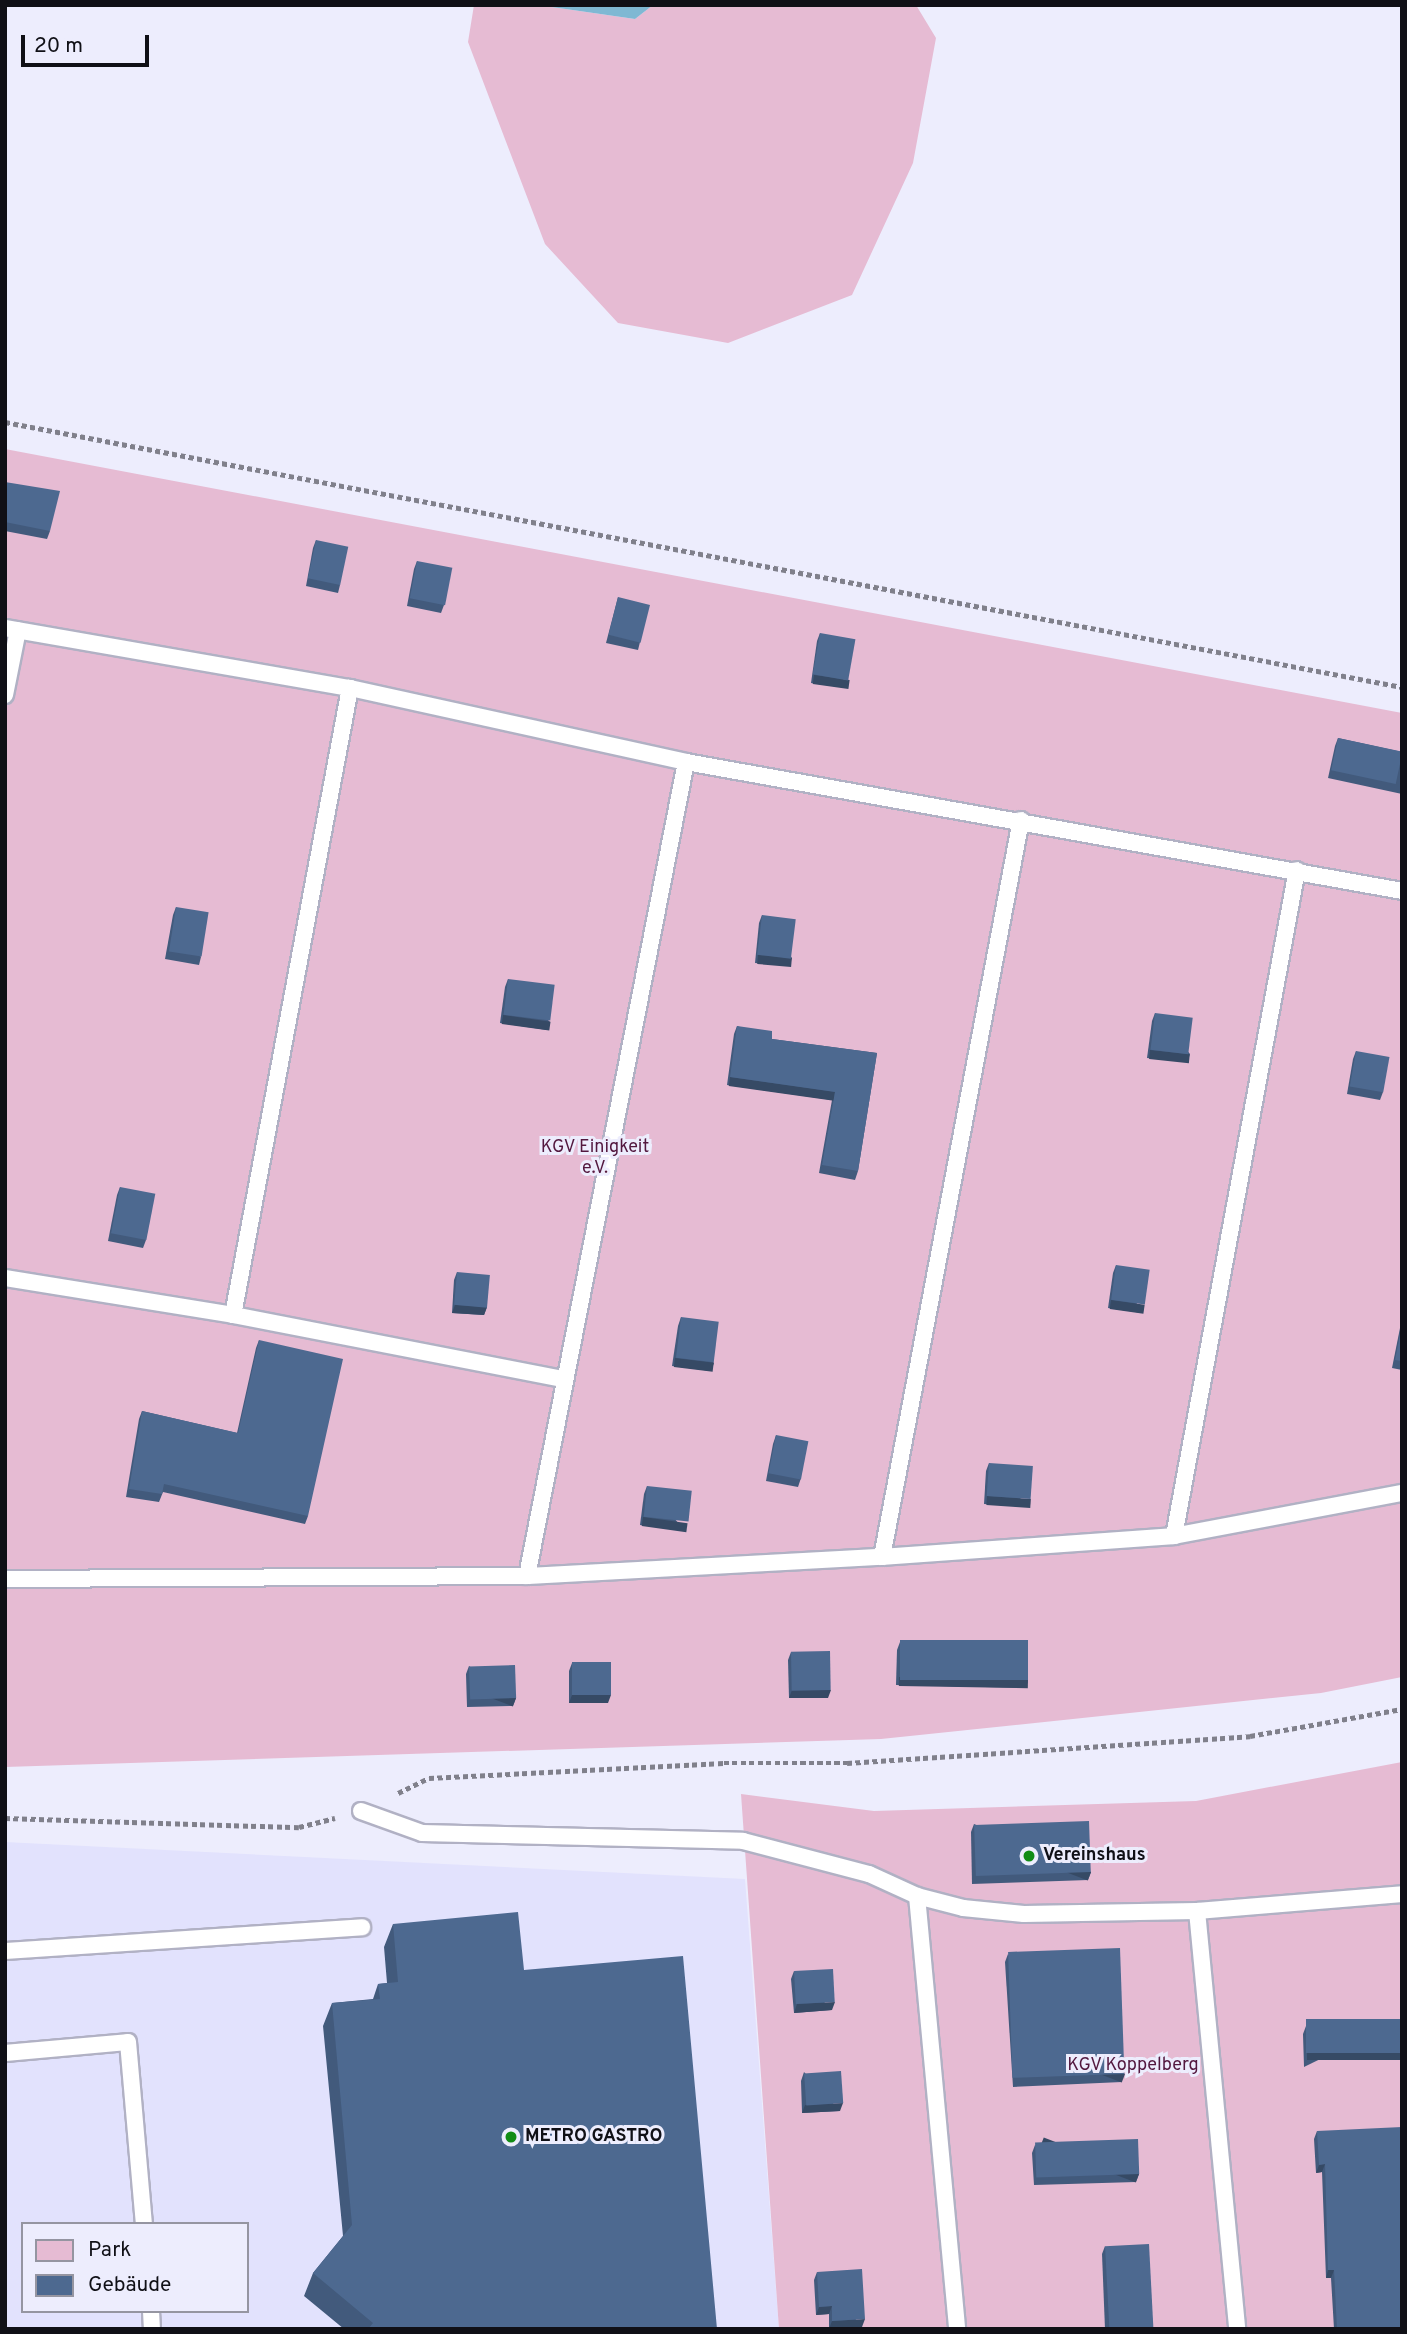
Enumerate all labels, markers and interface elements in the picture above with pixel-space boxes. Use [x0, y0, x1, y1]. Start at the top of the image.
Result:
scale bar [24, 21, 152, 65]
text: 20 m [34, 33, 83, 60]
park label: KGV Einigkeit e.V. [540, 1138, 650, 1180]
place label: Vereinshaus [1043, 1845, 1146, 1867]
marker: Vereinshaus [1021, 1848, 1037, 1864]
park label: KGV Koppelberg [1067, 2055, 1199, 2077]
place label: METRO GASTRO [525, 2126, 662, 2148]
marker: METRO GASTRO [503, 2129, 519, 2145]
legend [21, 2222, 248, 2313]
text: Park [88, 2237, 131, 2264]
text: Gebäude [88, 2272, 171, 2299]

